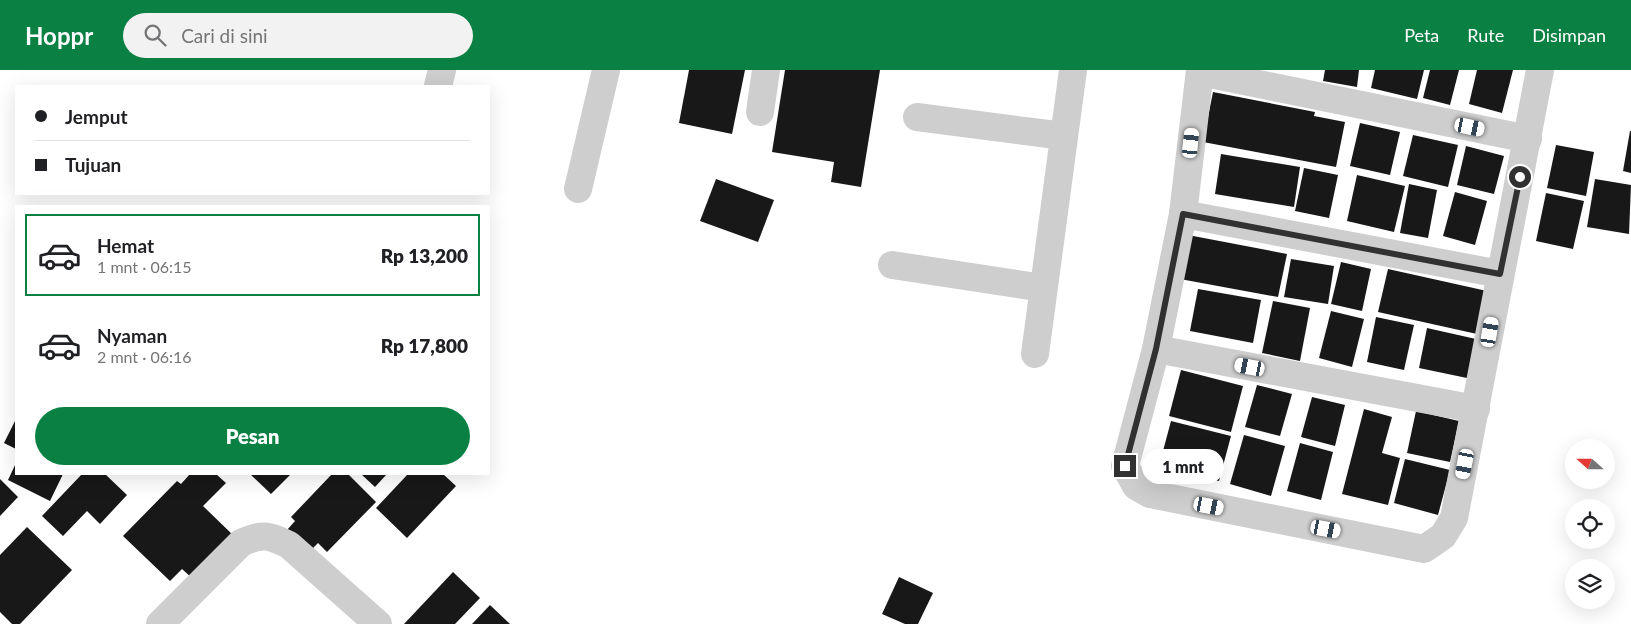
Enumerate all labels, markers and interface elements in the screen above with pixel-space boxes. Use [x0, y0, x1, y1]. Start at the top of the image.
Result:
search box [123, 13, 473, 58]
text: Hoppr [25, 21, 93, 50]
icon: search [141, 21, 169, 49]
text: Cari di sini [181, 24, 268, 47]
text: Peta [1404, 24, 1439, 46]
text: Rute [1467, 24, 1504, 46]
text: Disimpan [1532, 24, 1606, 46]
text: Jemput [65, 105, 127, 128]
car [1453, 117, 1486, 137]
car [1181, 127, 1200, 159]
text: Tujuan [65, 153, 121, 176]
route start [1509, 166, 1531, 188]
icon: car [37, 233, 82, 278]
text: Hemat [97, 234, 154, 257]
text: Rp 13,200 [381, 244, 468, 267]
text: 1 mnt · 06:15 [97, 257, 192, 276]
car [1480, 316, 1499, 348]
icon: car [37, 323, 82, 368]
text: Nyaman [97, 324, 167, 347]
text: Rp 17,800 [381, 334, 468, 357]
text: 2 mnt · 06:16 [97, 347, 192, 366]
car [1233, 357, 1266, 377]
button: Pesan [35, 407, 470, 465]
north arrow [1565, 439, 1615, 489]
map controls [1565, 439, 1615, 609]
callout: 1 mnt [1142, 448, 1225, 484]
car [1454, 448, 1475, 480]
route end [1114, 455, 1136, 477]
text: 1 mnt [1162, 457, 1204, 476]
car [1192, 496, 1225, 516]
button: locate [1565, 499, 1615, 549]
car [1309, 519, 1342, 539]
button: layers [1565, 559, 1615, 609]

